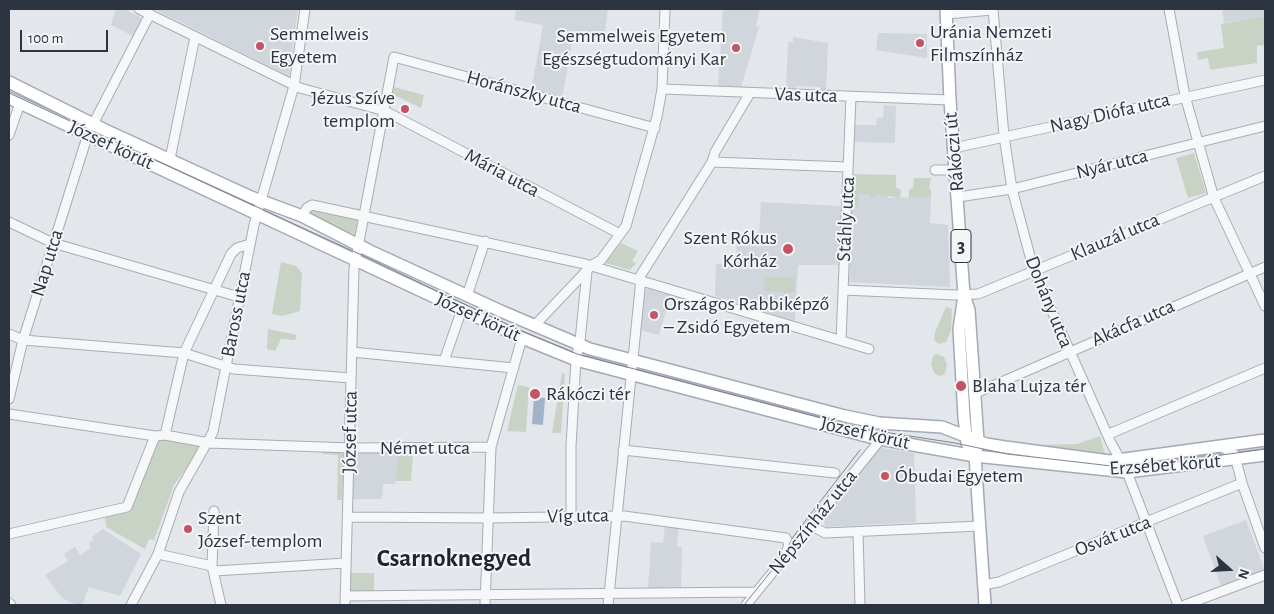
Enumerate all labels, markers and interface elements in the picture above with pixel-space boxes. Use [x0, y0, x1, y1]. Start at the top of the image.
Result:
scale bar [22, 20, 110, 52]
place label: Uránia Nemzeti Filmszínház [930, 20, 1052, 67]
place label: Semmelweis Egyetem [270, 22, 369, 69]
place label: Semmelweis Egyetem Egészségtudományi Kar [542, 24, 726, 71]
text: 100 m [28, 31, 63, 46]
marker: Uránia Nemzeti Filmszínház [914, 37, 926, 49]
marker: Semmelweis Egyetem [254, 40, 266, 52]
marker: Semmelweis Egyetem Egészségtudományi Kar [730, 42, 742, 54]
street label: Horánszky utca [464, 65, 584, 119]
street label: Vas utca [774, 82, 838, 108]
place label: Jézus Szíve templom [311, 86, 395, 133]
street label: Nagy Diófa utca [1048, 88, 1172, 138]
marker: Jézus Szíve templom [399, 103, 411, 115]
street label: Rákóczi út [939, 111, 969, 193]
street label: József körút [65, 115, 157, 175]
street label: Mária utca [460, 143, 544, 203]
street label: Nyár utca [1074, 144, 1150, 184]
street label: Stáhly utca [832, 176, 860, 262]
street label: Klauzál utca [1067, 208, 1163, 266]
street label: Nap utca [25, 226, 69, 300]
place label: Szent Rókus Kórház [683, 226, 777, 273]
road number: 3 [951, 230, 971, 262]
marker: Szent Rókus Kórház [781, 242, 795, 256]
street label: Dohány utca [1020, 253, 1078, 351]
street label: Baross utca [216, 269, 256, 359]
street label: József körút [432, 287, 524, 347]
place label: Országos Rabbiképző – Zsidó Egyetem [664, 292, 829, 339]
street label: Akácfa utca [1088, 294, 1178, 352]
marker: Országos Rabbiképző – Zsidó Egyetem [648, 309, 660, 321]
place label: Blaha Lujza tér [972, 374, 1086, 398]
marker: Blaha Lujza tér [954, 379, 968, 393]
place label: Rákóczi tér [546, 382, 630, 406]
marker: Rákóczi tér [528, 387, 542, 401]
street label: József utca [337, 390, 363, 474]
street label: József körút [818, 411, 912, 455]
street label: Német utca [380, 436, 470, 460]
street label: Erzsébet körút [1109, 449, 1221, 481]
place label: Óbudai Egyetem [895, 464, 1023, 488]
street label: Népszínház utca [763, 465, 863, 579]
marker: Óbudai Egyetem [879, 470, 891, 482]
street label: Víg utca [547, 503, 609, 529]
place label: Szent József-templom [198, 506, 322, 553]
street label: Osvát utca [1071, 510, 1155, 562]
marker: Szent József-templom [182, 523, 194, 535]
district label: Csarnoknegyed [377, 543, 531, 573]
north arrow [1204, 544, 1254, 594]
text: N [1235, 567, 1251, 581]

